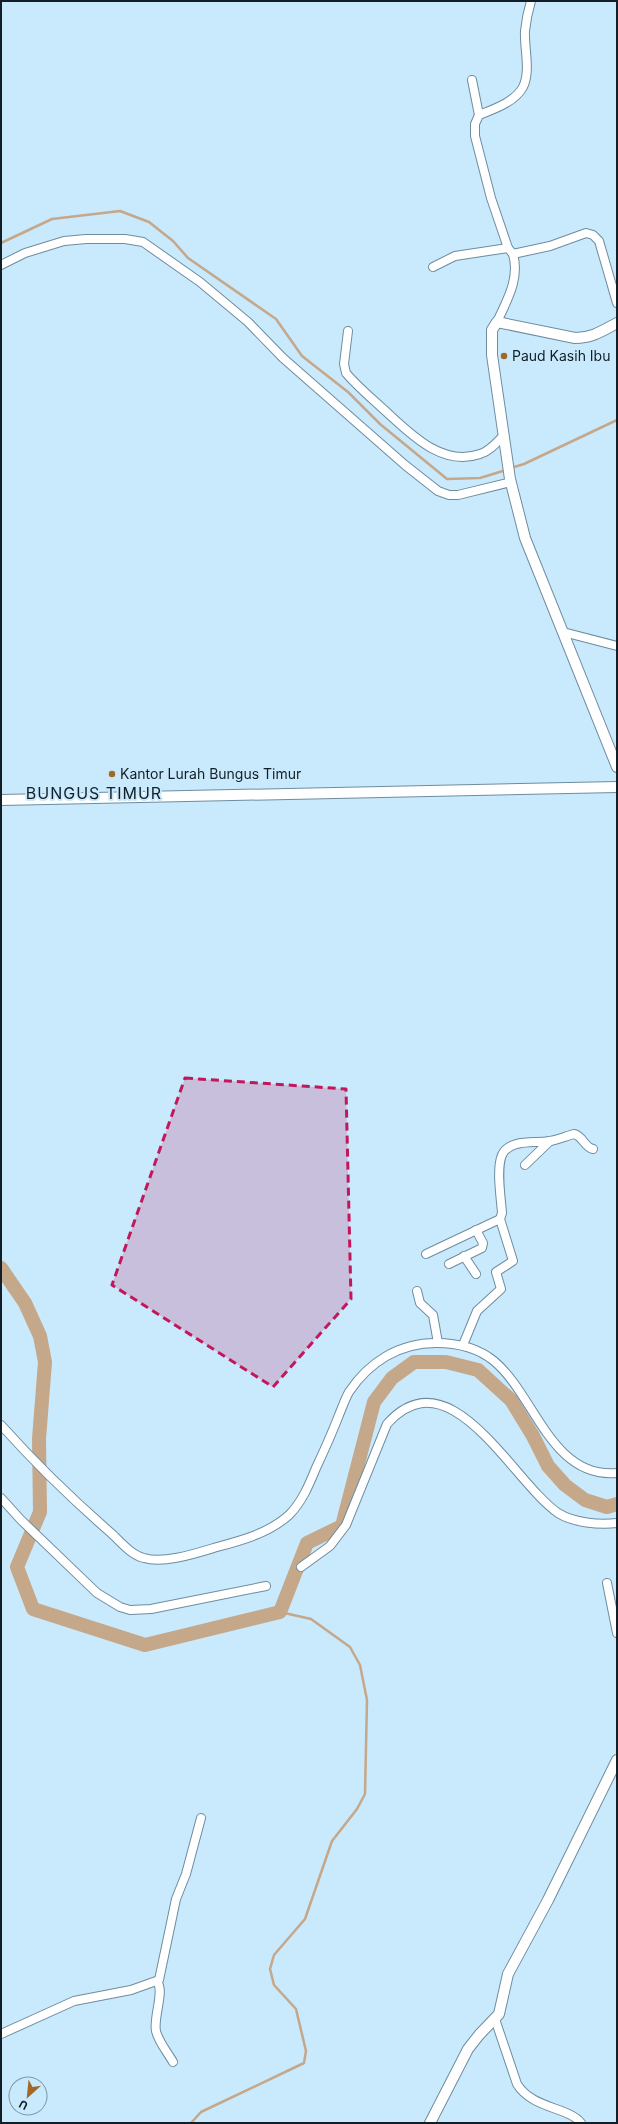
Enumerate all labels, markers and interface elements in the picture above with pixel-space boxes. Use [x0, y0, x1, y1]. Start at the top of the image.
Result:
place label: Paud Kasih Ibu [512, 347, 610, 364]
marker: Paud Kasih Ibu [499, 351, 509, 361]
place label: Kantor Lurah Bungus Timur [120, 765, 301, 782]
marker: Kantor Lurah Bungus Timur [107, 769, 117, 779]
district label: BUNGUS TIMUR [26, 783, 162, 803]
north arrow [8, 2076, 48, 2116]
text: U [17, 2097, 30, 2113]

